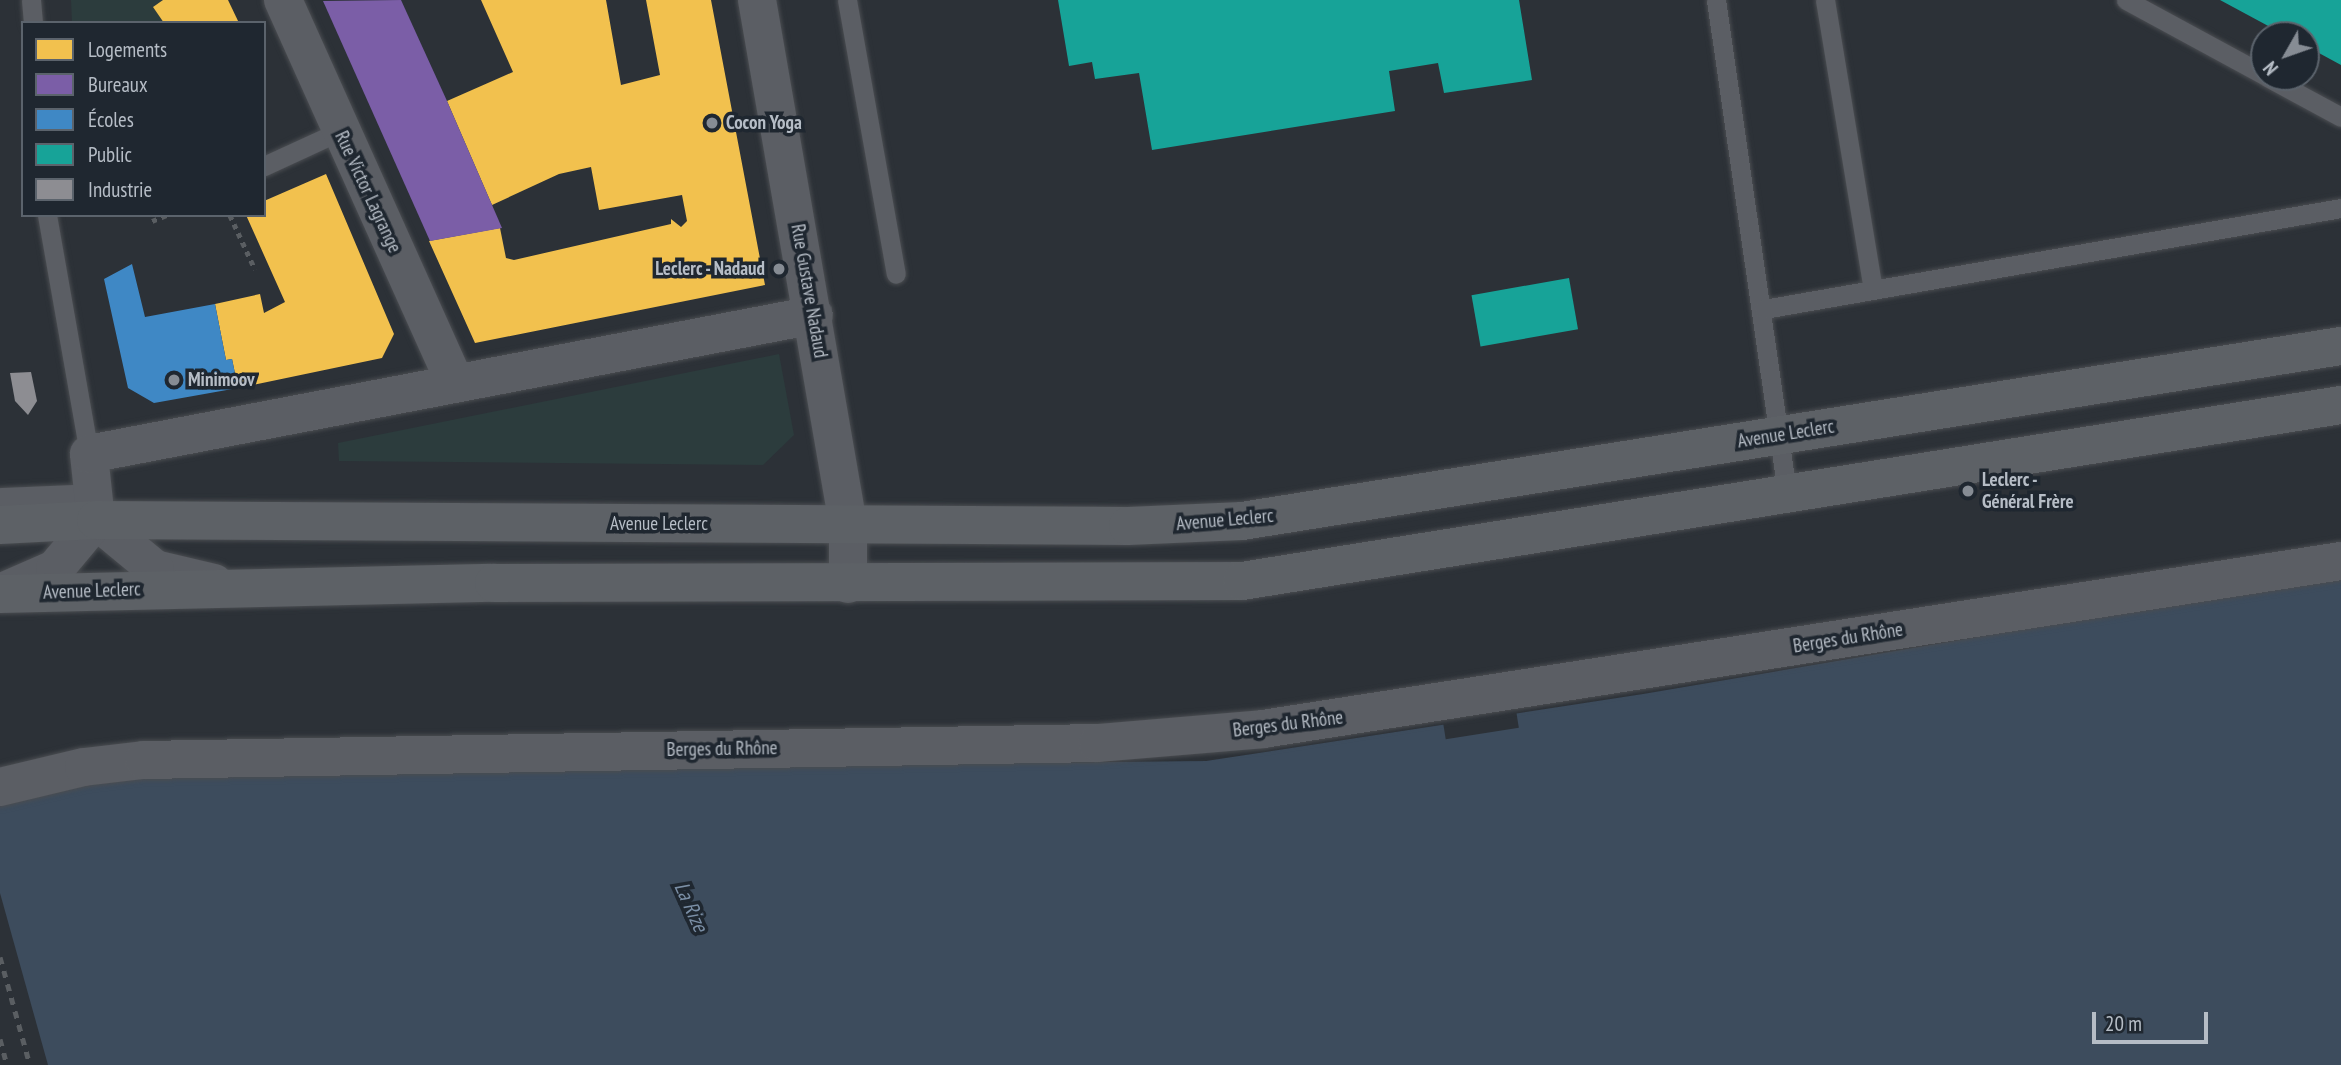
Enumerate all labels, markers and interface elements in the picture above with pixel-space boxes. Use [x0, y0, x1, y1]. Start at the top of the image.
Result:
legend [21, 21, 266, 217]
north arrow [2250, 21, 2320, 91]
text: Logements [88, 36, 167, 63]
text: N [2258, 57, 2283, 80]
text: Bureaux [88, 71, 148, 98]
text: Écoles [88, 106, 134, 133]
place label: Cocon Yoga [726, 112, 802, 134]
marker: Cocon Yoga [704, 115, 720, 131]
street label: Rue Victor Lagrange [330, 127, 406, 257]
text: Public [88, 141, 132, 168]
text: Industrie [88, 176, 152, 203]
street label: Rue Gustave Nadaud [786, 222, 832, 360]
place label: Leclerc - Nadaud [653, 258, 765, 280]
marker: Leclerc - Nadaud [771, 261, 787, 277]
place label: Minimoov [188, 369, 255, 391]
marker: Minimoov [166, 372, 182, 388]
street label: Avenue Leclerc [1736, 415, 1836, 453]
place label: Leclerc - Général Frère [1982, 469, 2074, 513]
marker: Leclerc - Général Frère [1960, 483, 1976, 499]
street label: Avenue Leclerc [1175, 504, 1275, 536]
street label: Avenue Leclerc [610, 513, 708, 535]
street label: Avenue Leclerc [43, 578, 141, 604]
street label: Berges du Rhône [1791, 618, 1905, 658]
street label: Berges du Rhône [1232, 706, 1344, 742]
street label: Berges du Rhône [666, 737, 778, 761]
water label: La Rize [669, 878, 713, 936]
scale bar [2096, 998, 2212, 1042]
text: 20 m [2105, 1010, 2142, 1037]

